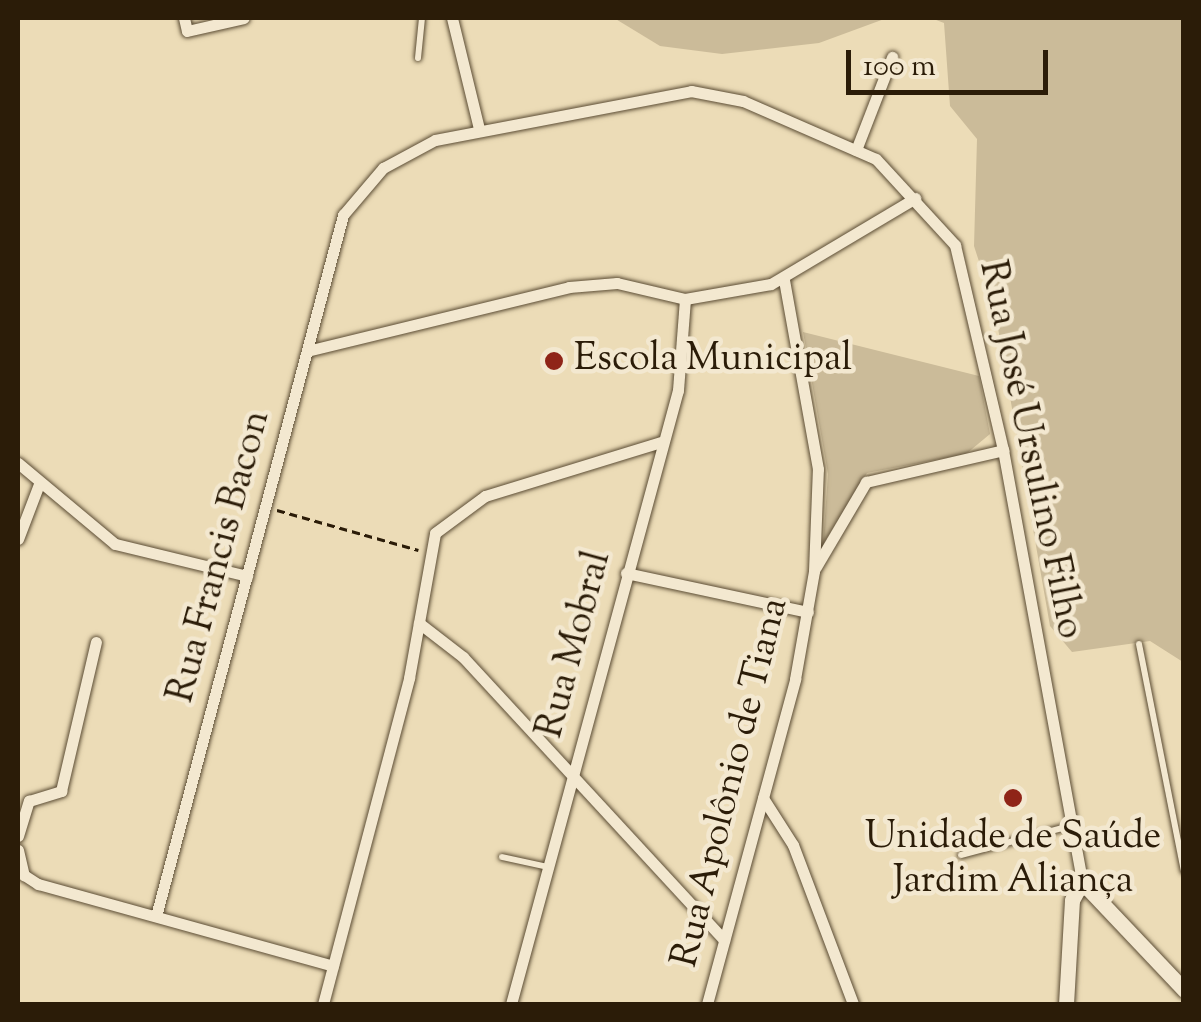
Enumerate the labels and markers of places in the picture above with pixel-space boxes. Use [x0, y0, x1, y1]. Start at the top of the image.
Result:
place label: Escola Municipal [574, 338, 852, 384]
marker: Escola Municipal [543, 350, 565, 372]
marker: Unidade de Saúde Jardim Aliança [1000, 785, 1026, 811]
place label: Unidade de Saúde Jardim Aliança [865, 816, 1161, 906]

